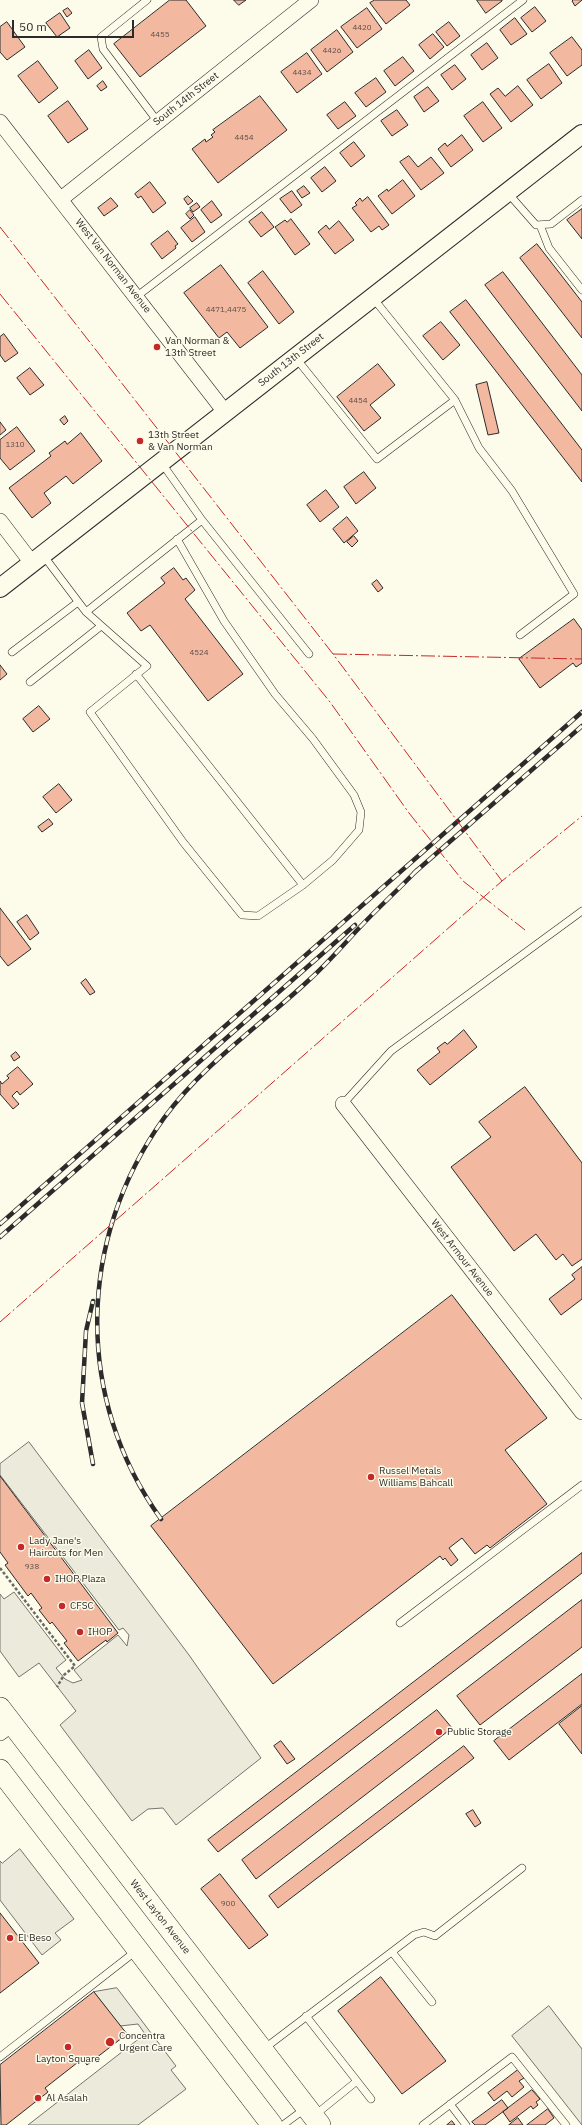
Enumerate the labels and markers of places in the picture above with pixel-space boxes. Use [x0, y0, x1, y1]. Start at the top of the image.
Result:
place label: Van Norman & 13th Street [165, 335, 230, 358]
marker: Van Norman & 13th Street [152, 342, 162, 352]
place label: 13th Street & Van Norman [148, 429, 213, 452]
marker: 13th Street & Van Norman [135, 436, 145, 446]
place label: Russel Metals Williams Bahcall [379, 1465, 453, 1488]
marker: Russel Metals Williams Bahcall [366, 1472, 376, 1482]
place label: Lady Jane's Haircuts for Men [29, 1535, 103, 1558]
marker: Lady Jane's Haircuts for Men [16, 1542, 26, 1552]
place label: IHOP Plaza [55, 1573, 106, 1585]
marker: IHOP Plaza [42, 1574, 52, 1584]
place label: CFSC [70, 1600, 94, 1612]
marker: CFSC [57, 1601, 67, 1611]
place label: IHOP [88, 1626, 112, 1638]
marker: IHOP [75, 1627, 85, 1637]
place label: Public Storage [447, 1726, 512, 1738]
marker: Public Storage [434, 1727, 444, 1737]
place label: El Beso [18, 1932, 51, 1944]
marker: El Beso [5, 1933, 15, 1943]
place label: Concentra Urgent Care [119, 2030, 172, 2054]
marker: Concentra Urgent Care [104, 2036, 116, 2048]
marker: Layton Square [63, 2042, 73, 2052]
place label: Layton Square [36, 2053, 100, 2065]
place label: Al Asalah [46, 2092, 88, 2104]
marker: Al Asalah [33, 2093, 43, 2103]

